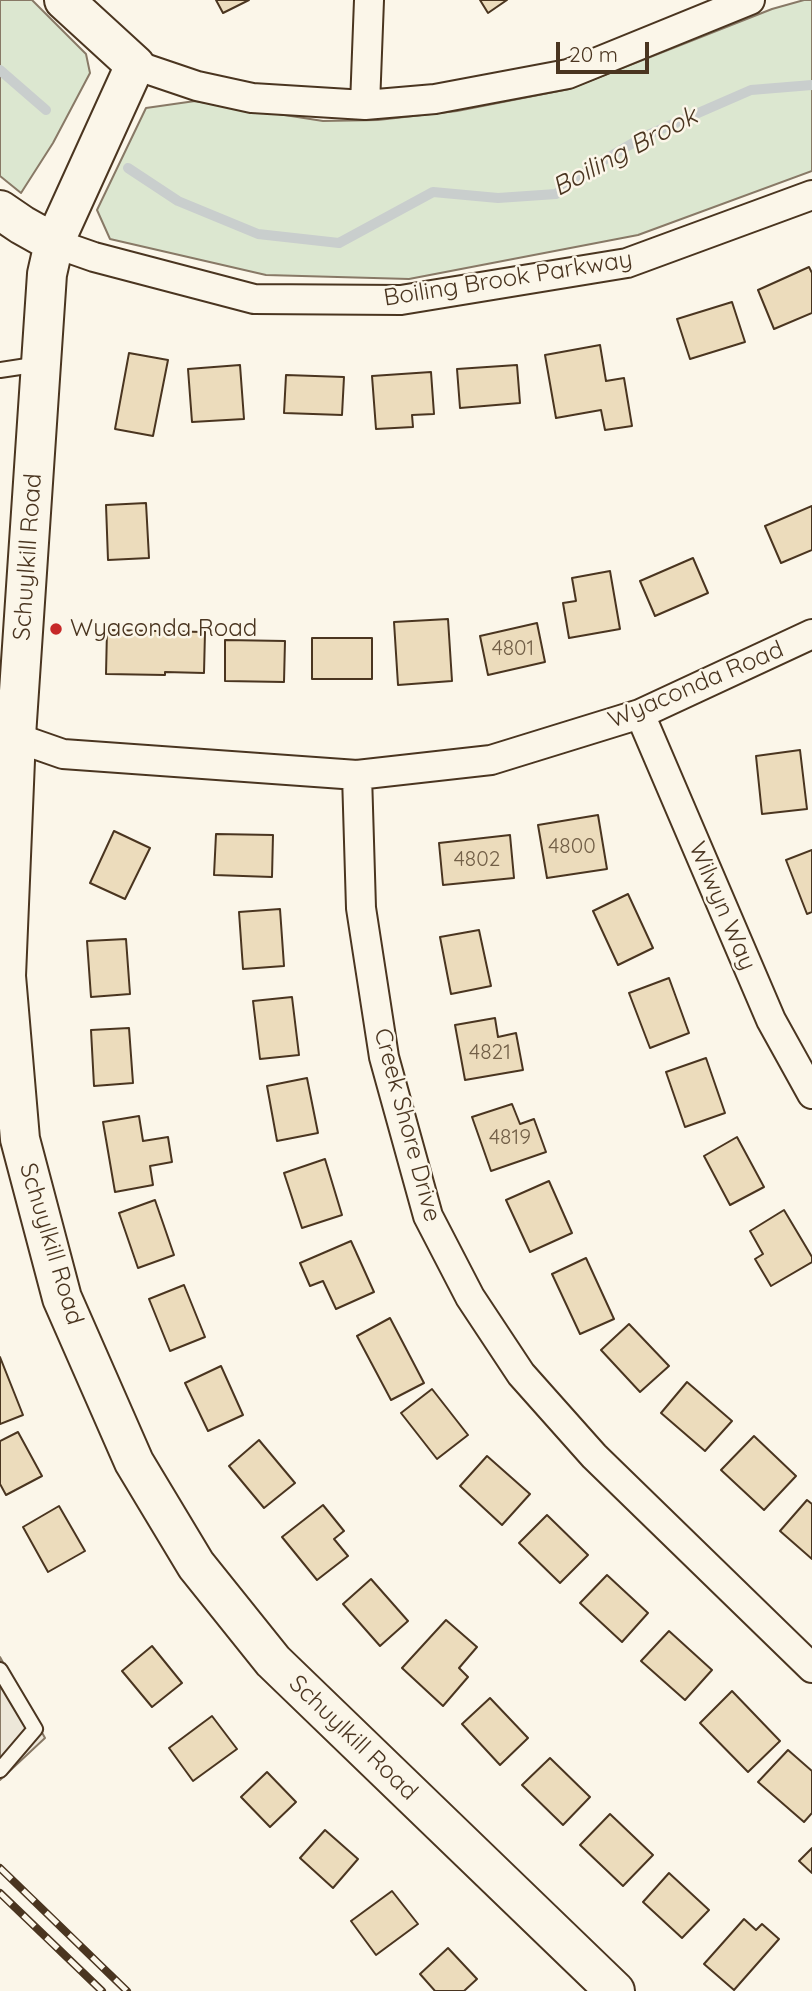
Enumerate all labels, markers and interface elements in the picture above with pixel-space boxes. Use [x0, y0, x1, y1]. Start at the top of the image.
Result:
scale bar [560, 28, 653, 72]
text: 20 m [569, 41, 618, 67]
water label: Boiling Brook [547, 101, 703, 203]
street label: Boiling Brook Parkway [382, 245, 634, 313]
street label: Schuylkill Road [8, 472, 48, 642]
place label: Wyaconda Road [70, 615, 257, 643]
marker: Wyaconda Road [48, 621, 64, 637]
street label: Wyaconda Road [604, 635, 788, 735]
house number: 4801 [492, 636, 534, 662]
house number: 4800 [548, 834, 596, 860]
street label: Wilwyn Way [682, 837, 762, 975]
house number: 4802 [454, 847, 500, 873]
street label: Creek Shore Drive [367, 1025, 447, 1225]
house number: 4821 [469, 1040, 511, 1066]
house number: 4819 [489, 1125, 531, 1151]
street label: Schuylkill Road [13, 1160, 89, 1328]
street label: Schuylkill Road [283, 1669, 423, 1807]

